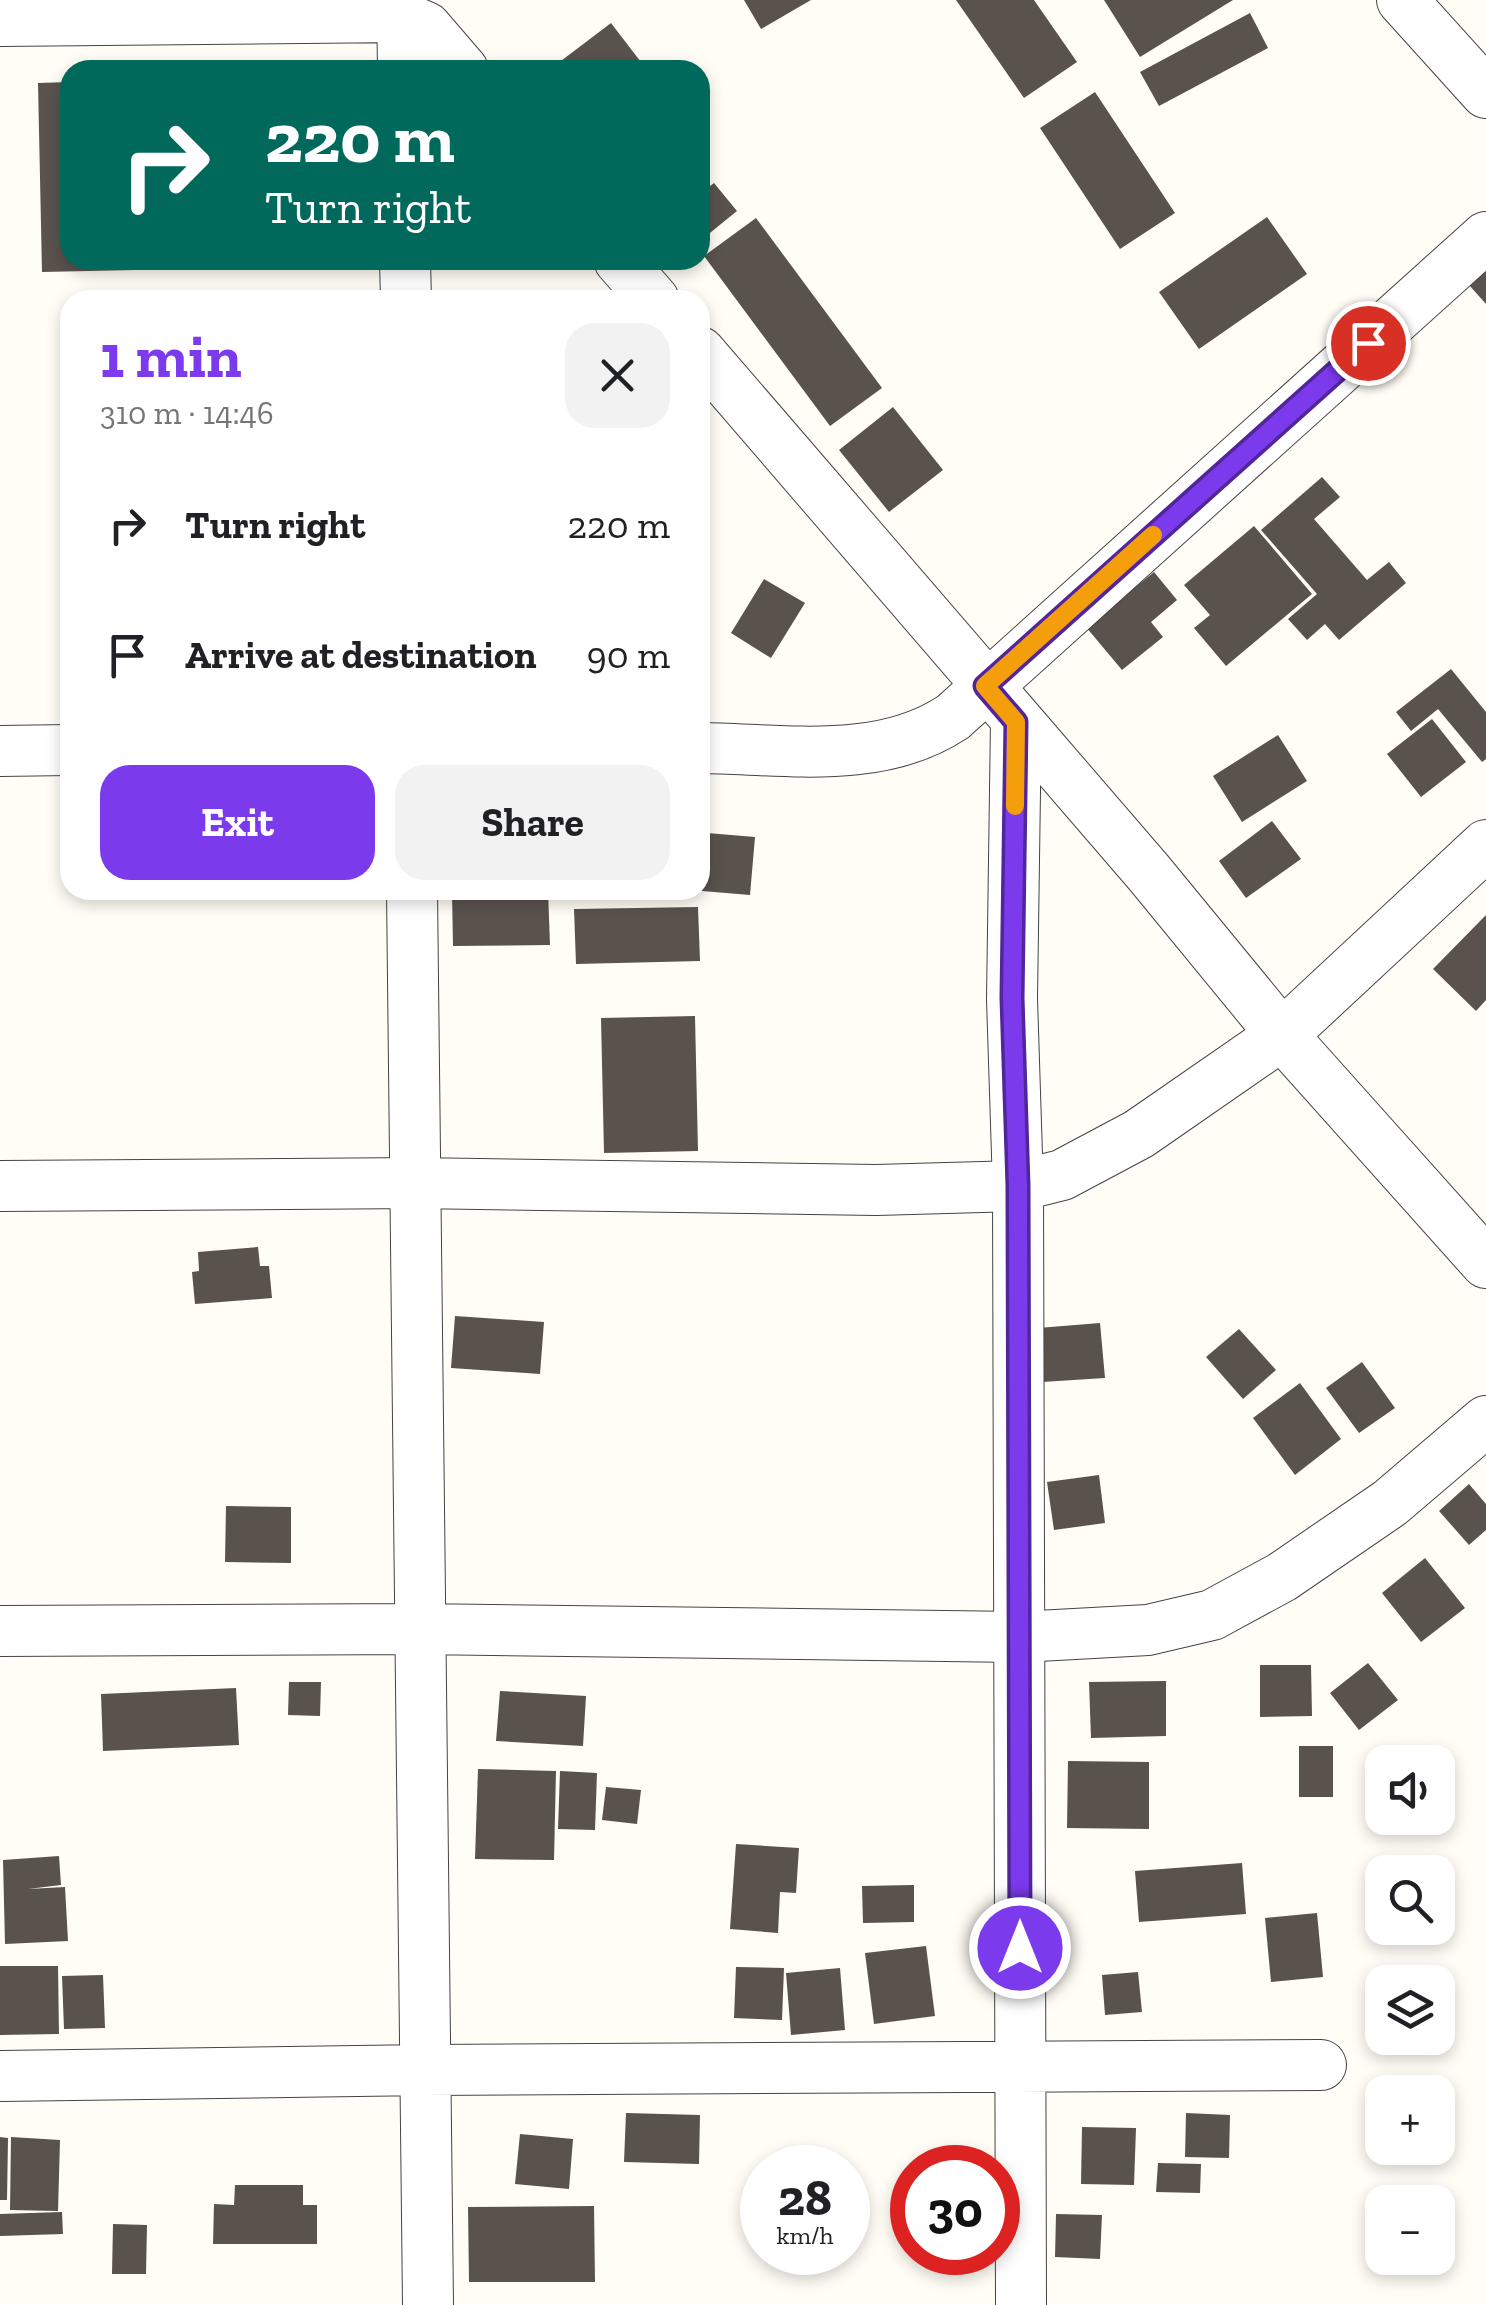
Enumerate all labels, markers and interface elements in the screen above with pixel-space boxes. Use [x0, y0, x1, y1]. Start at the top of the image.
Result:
text: 220 m [265, 96, 455, 180]
icon: right [100, 100, 230, 230]
text: Turn right [265, 181, 471, 235]
pin [1326, 301, 1411, 386]
icon: arrive [1341, 316, 1396, 371]
text: 1 min [100, 320, 242, 392]
button: close [565, 323, 670, 428]
text: 310 m · 14:46 [100, 394, 274, 432]
icon: right [100, 498, 155, 553]
text: Turn right [185, 502, 365, 548]
text: 220 m [568, 502, 670, 548]
icon: arrive [100, 628, 155, 683]
text: Arrive at destination [185, 632, 536, 678]
text: 90 m [587, 632, 670, 678]
button: Exit [100, 765, 375, 880]
button: Share [395, 765, 670, 880]
map controls [1365, 1745, 1455, 2275]
button: sound [1365, 1745, 1455, 1835]
button: search [1365, 1855, 1455, 1945]
position arrow [968, 1896, 1072, 2000]
button: layers [1365, 1965, 1455, 2055]
button: + [1365, 2075, 1455, 2165]
speed limit sign: 30 [890, 2145, 1020, 2275]
text: 28 [778, 2168, 832, 2228]
button: − [1365, 2185, 1455, 2275]
text: km/h [776, 2220, 834, 2250]

